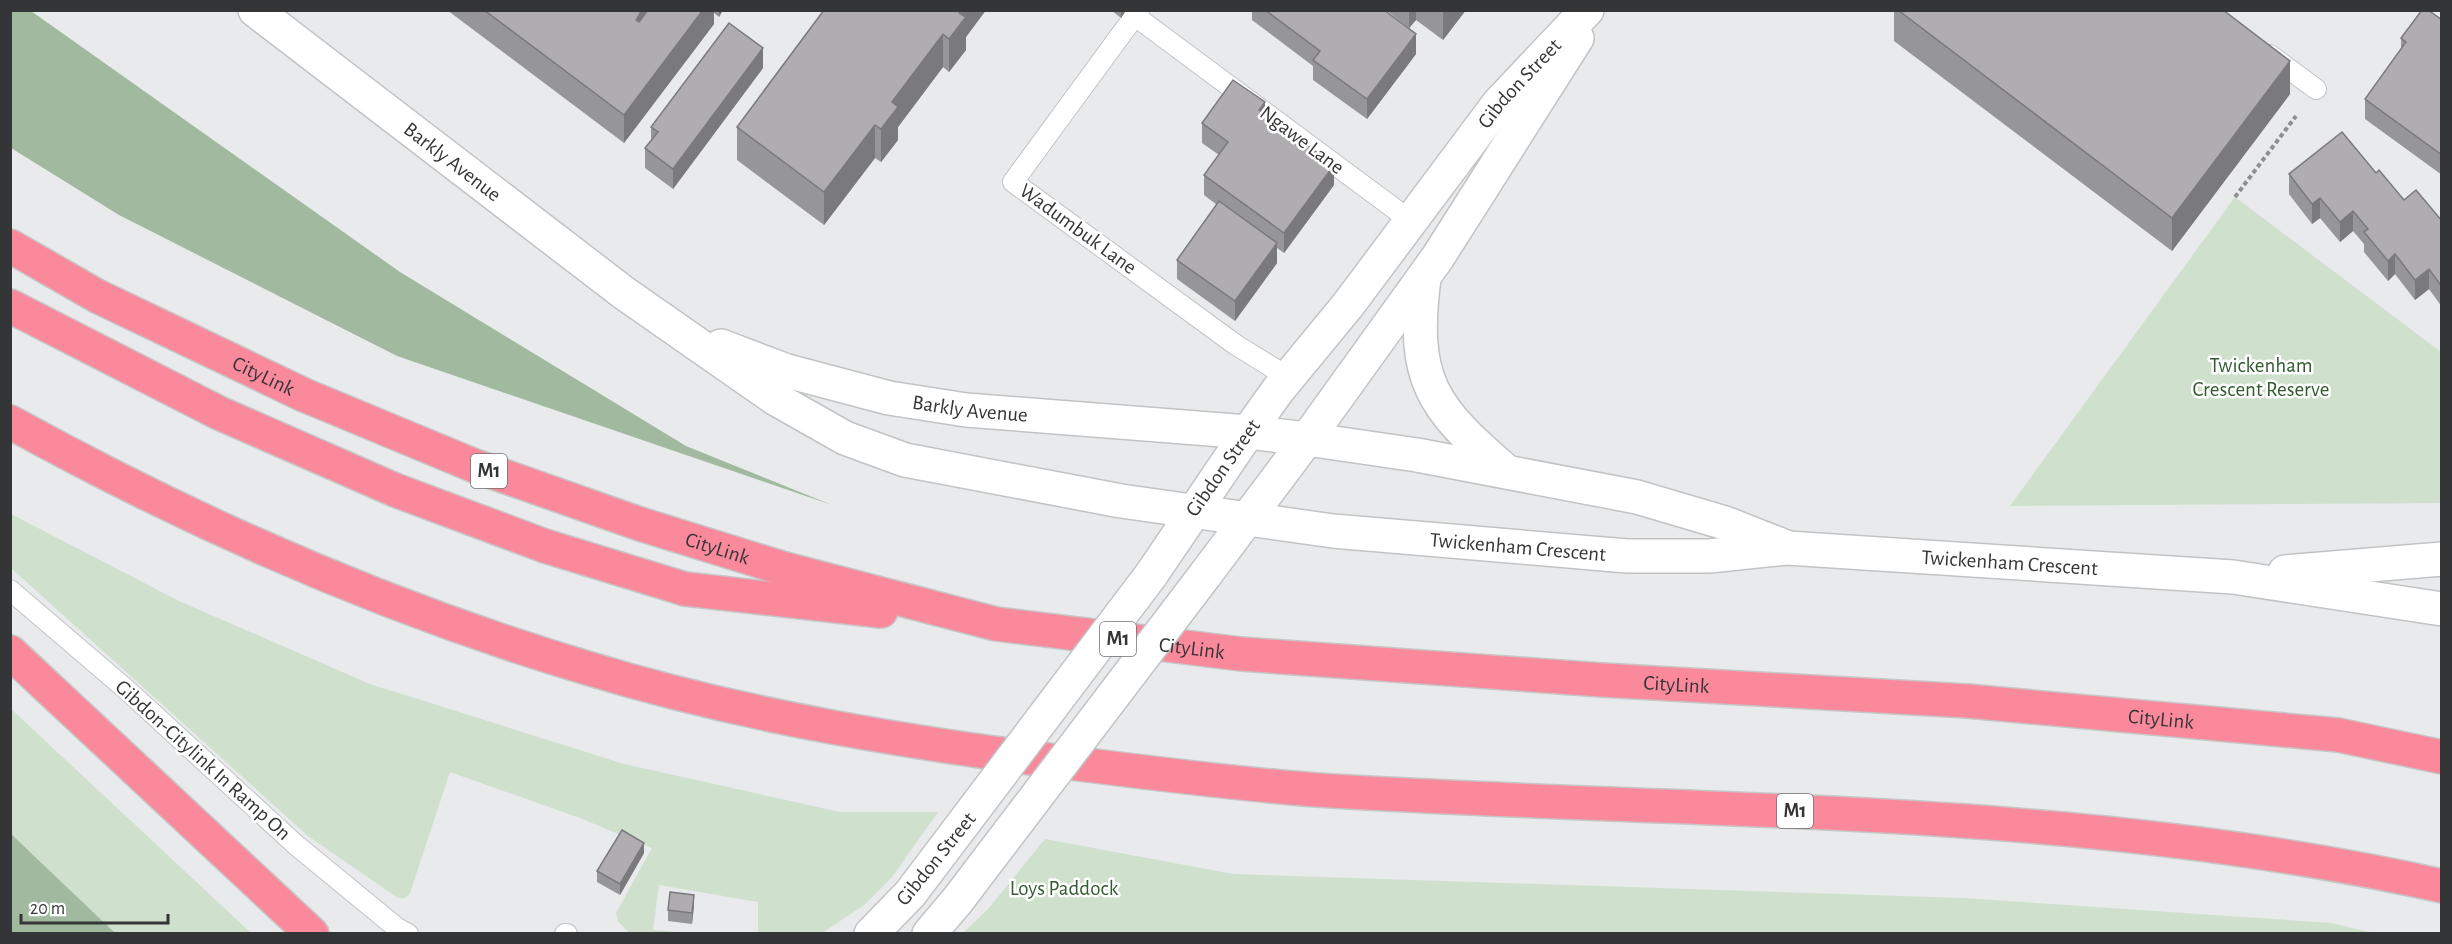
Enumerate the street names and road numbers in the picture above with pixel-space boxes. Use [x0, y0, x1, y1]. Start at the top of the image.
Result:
street label: Gibdon Street [1473, 34, 1565, 132]
street label: Ngawe Lane [1256, 102, 1348, 178]
street label: Barkly Avenue [400, 118, 505, 205]
street label: Wadumbuk Lane [1016, 180, 1140, 278]
street label: CityLink [229, 352, 298, 400]
street label: Barkly Avenue [911, 391, 1029, 425]
street label: Gibdon Street [1182, 415, 1264, 520]
road number: M1 [471, 454, 507, 488]
street label: CityLink [683, 528, 753, 568]
street label: Twickenham Crescent [1429, 529, 1607, 565]
street label: Twickenham Crescent [1921, 546, 2099, 579]
road number: M1 [1100, 622, 1136, 656]
street label: CityLink [1158, 634, 1226, 662]
street label: CityLink [1643, 672, 1710, 697]
street label: Gibdon-Citylink In Ramp On [111, 676, 295, 844]
street label: CityLink [2127, 705, 2195, 732]
road number: M1 [1777, 794, 1813, 828]
street label: Gibdon Street [892, 808, 980, 910]

